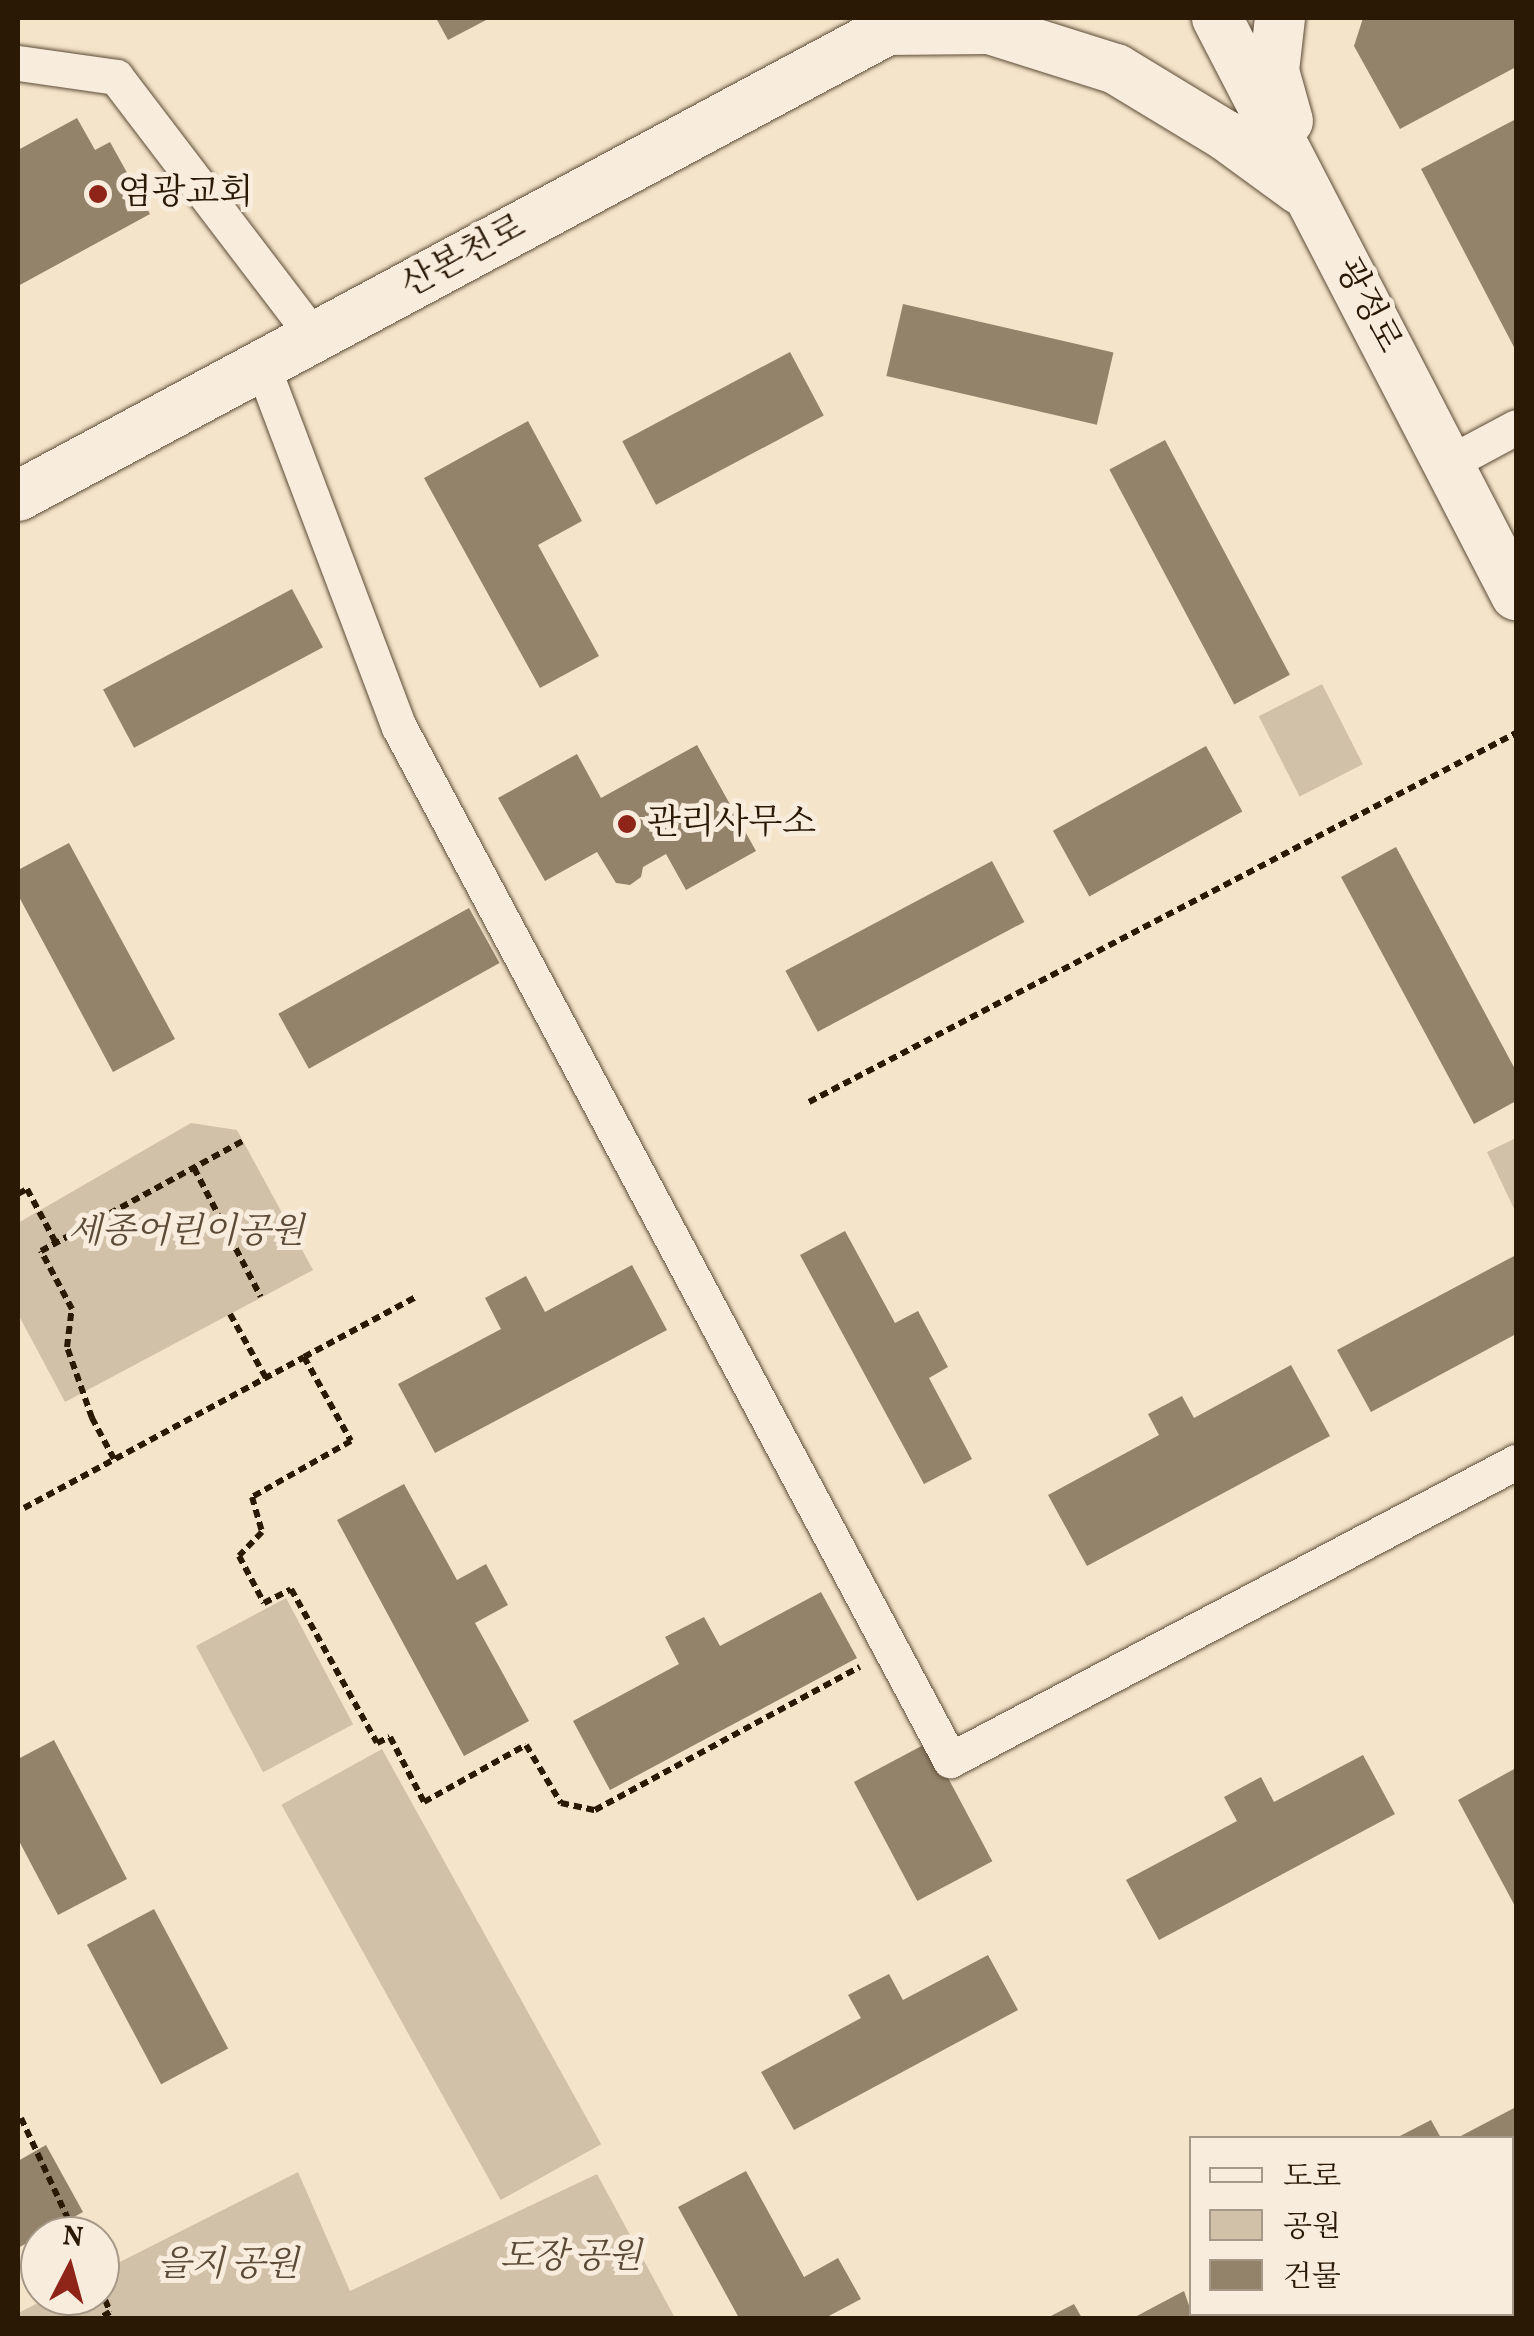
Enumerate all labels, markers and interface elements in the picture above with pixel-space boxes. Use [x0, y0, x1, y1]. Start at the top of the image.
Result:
place label: 염광교회 [118, 173, 253, 215]
marker: 염광교회 [87, 183, 109, 205]
street label: 산본천로 [394, 207, 534, 307]
street label: 광정로 [1325, 251, 1409, 361]
place label: 관리사무소 [647, 803, 816, 845]
marker: 관리사무소 [616, 813, 638, 835]
park label: 세종어린이공원 [68, 1212, 304, 1254]
legend [1189, 2136, 1514, 2316]
text: 도로 [1283, 2157, 1341, 2199]
text: 공원 [1283, 2207, 1341, 2249]
north arrow [20, 2216, 120, 2316]
text: N [61, 2217, 85, 2258]
park label: 도장 공원 [500, 2237, 642, 2279]
park label: 을지 공원 [157, 2245, 299, 2287]
text: 건물 [1283, 2257, 1341, 2299]

